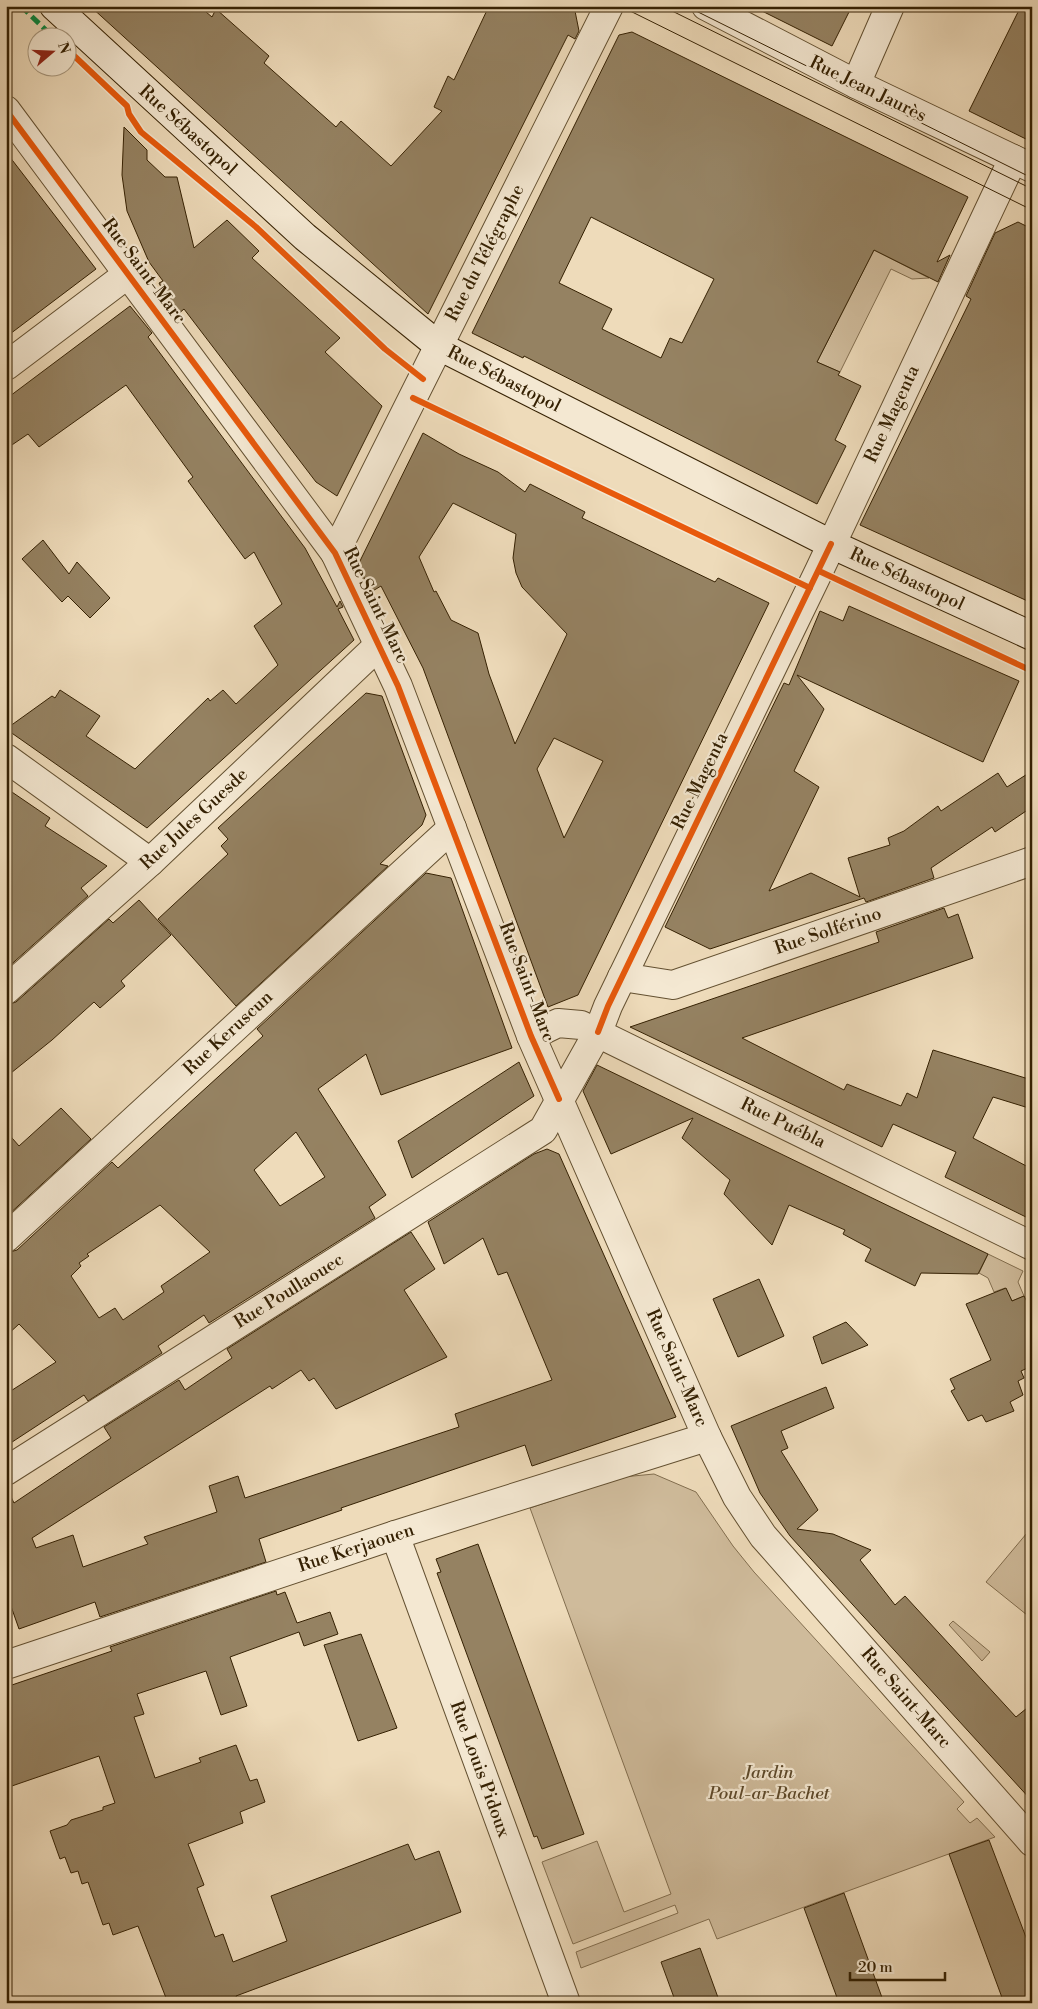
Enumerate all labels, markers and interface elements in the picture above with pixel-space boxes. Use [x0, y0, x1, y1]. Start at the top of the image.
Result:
north arrow [28, 28, 78, 78]
text: N [53, 40, 74, 56]
street label: Rue Jean Jaurès [806, 51, 930, 127]
street label: Rue Sébastopol [134, 80, 242, 181]
street label: Rue du Télégraphe [440, 180, 530, 326]
street label: Rue Saint-Marc [97, 213, 191, 329]
street label: Rue Sébastopol [443, 341, 565, 418]
street label: Rue Magenta [859, 361, 925, 467]
street label: Rue Sébastopol [846, 542, 969, 616]
street label: Rue Saint-Marc [338, 543, 414, 667]
street label: Rue Magenta [667, 728, 734, 833]
street label: Rue Jules Guesde [135, 763, 253, 875]
street label: Rue Solférino [772, 902, 884, 960]
street label: Rue Saint-Marc [494, 919, 560, 1045]
street label: Rue Keruscun [178, 985, 278, 1080]
street label: Rue Puébla [737, 1092, 830, 1154]
street label: Rue Poullaouec [230, 1248, 348, 1334]
street label: Rue Saint-Marc [641, 1305, 713, 1431]
street label: Rue Kerjaouen [295, 1518, 417, 1578]
street label: Rue Saint-Marc [856, 1643, 956, 1753]
street label: Rue Louis Pidoux [445, 1698, 516, 1841]
park label: Jardin Poul-ar-Bachet [707, 1761, 831, 1805]
scale bar [850, 1949, 946, 1981]
text: 20 m [858, 1958, 893, 1977]

